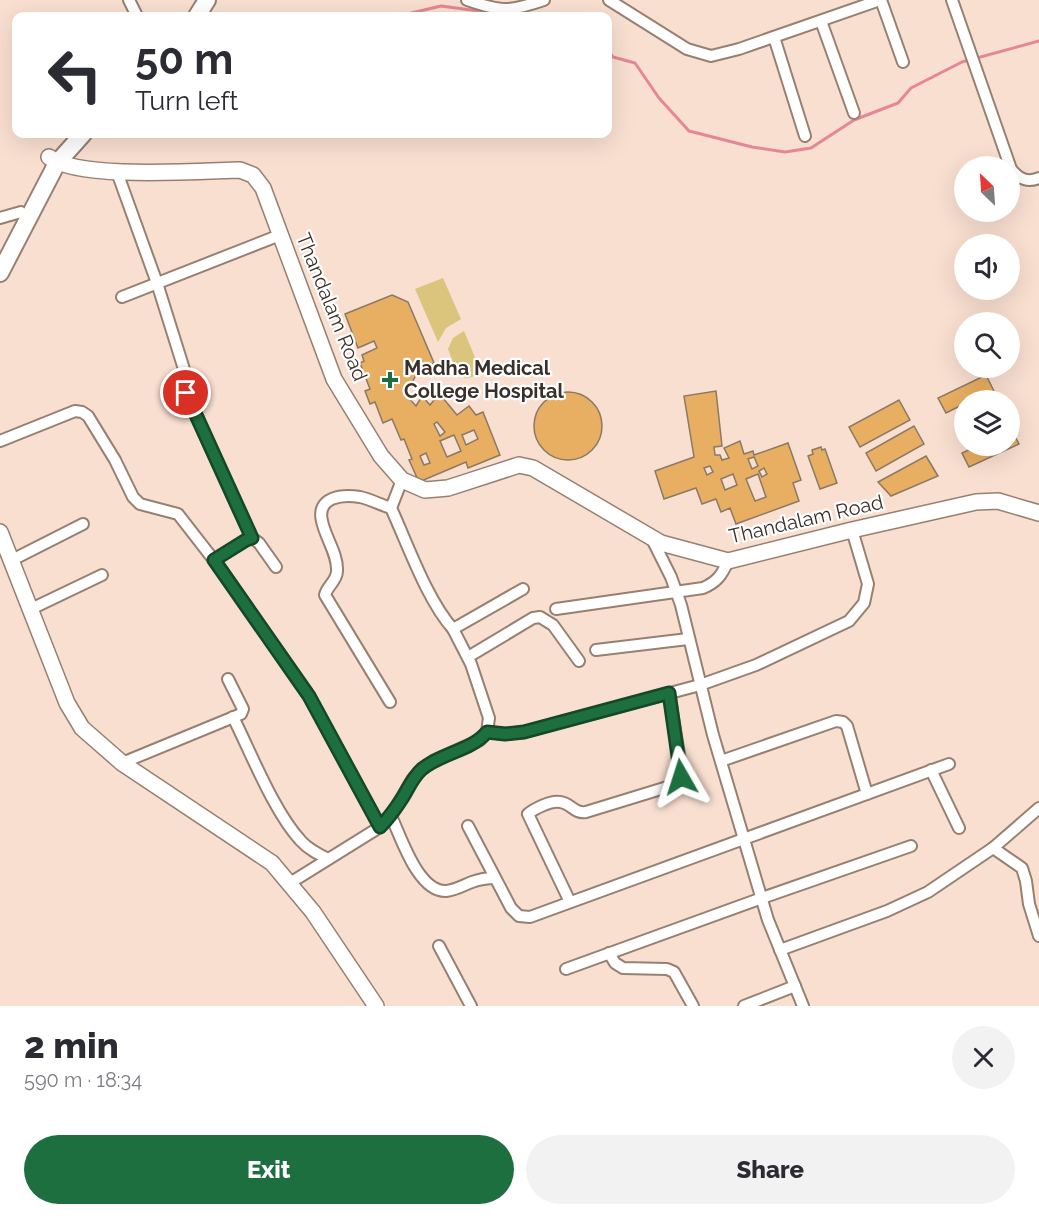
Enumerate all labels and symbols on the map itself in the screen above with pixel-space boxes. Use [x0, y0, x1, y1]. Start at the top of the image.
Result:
north arrow [954, 156, 1020, 222]
street label: Thandalam Road [291, 229, 373, 385]
place label: Madha Medical College Hospital [404, 356, 565, 403]
pin [160, 367, 211, 418]
marker: Madha Medical College Hospital [381, 371, 399, 389]
street label: Thandalam Road [727, 490, 885, 548]
position arrow [649, 745, 713, 809]

